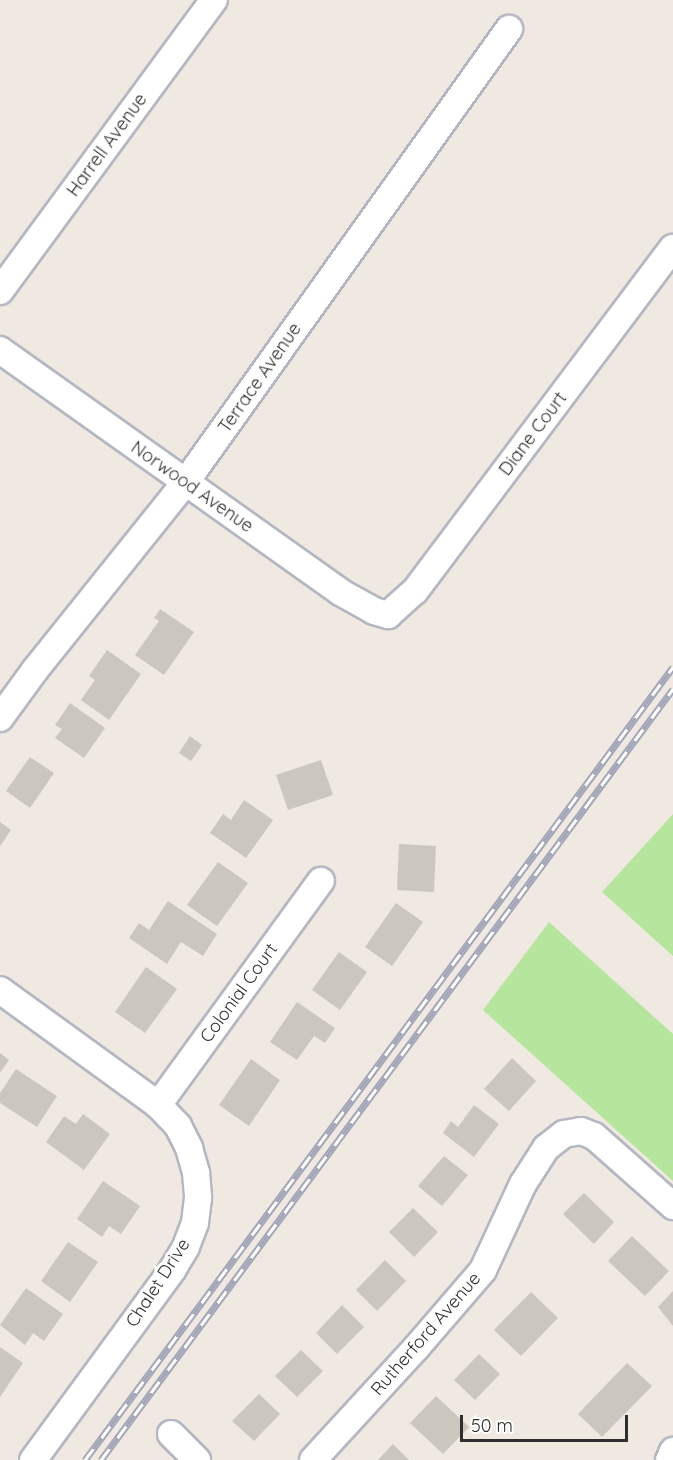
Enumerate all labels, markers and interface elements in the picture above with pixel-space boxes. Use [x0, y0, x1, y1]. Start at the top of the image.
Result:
street label: Harrell Avenue [62, 89, 152, 201]
street label: Terrace Avenue [214, 319, 306, 437]
street label: Diane Court [495, 388, 571, 480]
street label: Norwood Avenue [127, 437, 257, 537]
street label: Colonial Court [196, 939, 282, 1047]
street label: Chalet Drive [121, 1235, 195, 1331]
street label: Rutherford Avenue [367, 1268, 485, 1400]
scale bar [463, 1403, 631, 1441]
text: 50 m [471, 1414, 513, 1437]

